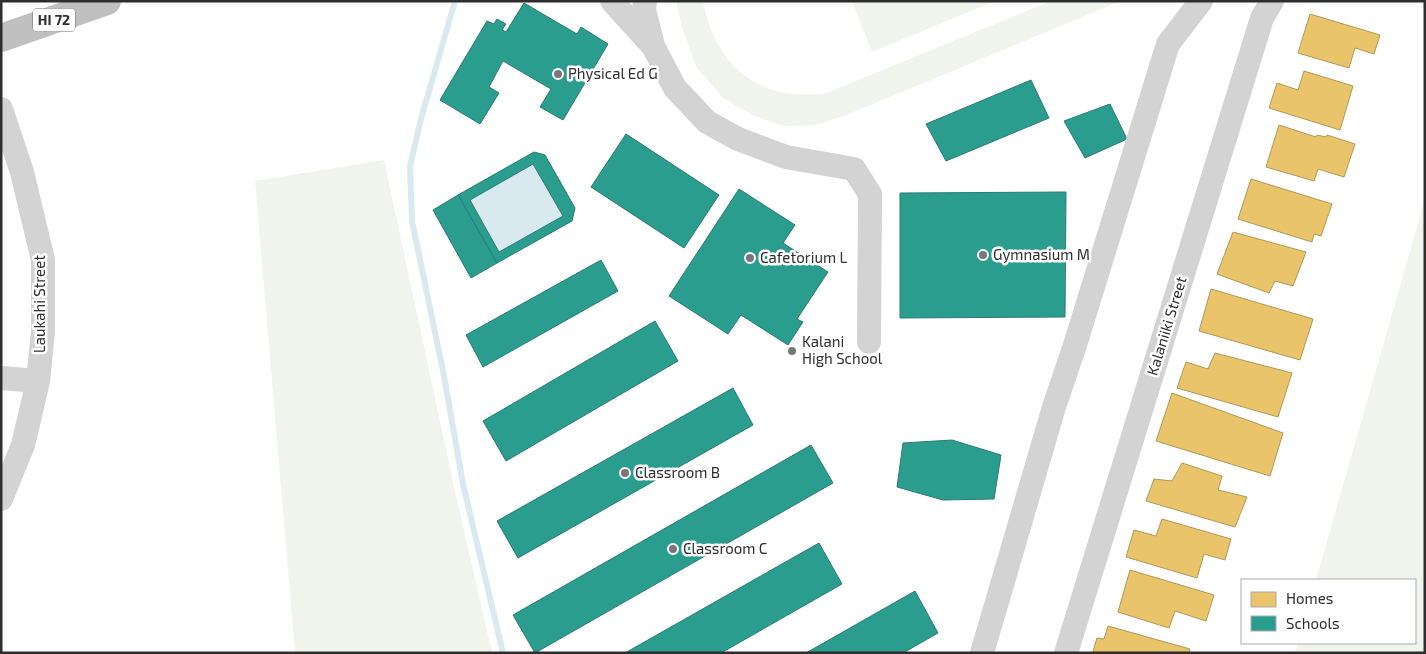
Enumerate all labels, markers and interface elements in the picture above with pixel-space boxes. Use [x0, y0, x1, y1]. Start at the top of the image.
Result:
road number: HI 72 [33, 8, 75, 32]
place label: Physical Ed G [568, 64, 658, 82]
marker: Physical Ed G [552, 68, 564, 80]
place label: Gymnasium M [993, 245, 1090, 263]
place label: Cafetorium L [760, 248, 847, 266]
marker: Gymnasium M [977, 249, 989, 261]
marker: Cafetorium L [744, 252, 756, 264]
street label: Laukahi Street [30, 255, 48, 353]
street label: Kalaniiki Street [1142, 274, 1190, 377]
place label: Kalani High School [802, 332, 883, 367]
marker: Kalani High School [786, 345, 798, 357]
place label: Classroom B [635, 463, 720, 481]
marker: Classroom B [619, 467, 631, 479]
place label: Classroom C [683, 539, 768, 557]
marker: Classroom C [667, 543, 679, 555]
legend [1241, 579, 1416, 644]
text: Homes [1286, 589, 1333, 607]
text: Schools [1286, 614, 1340, 632]

